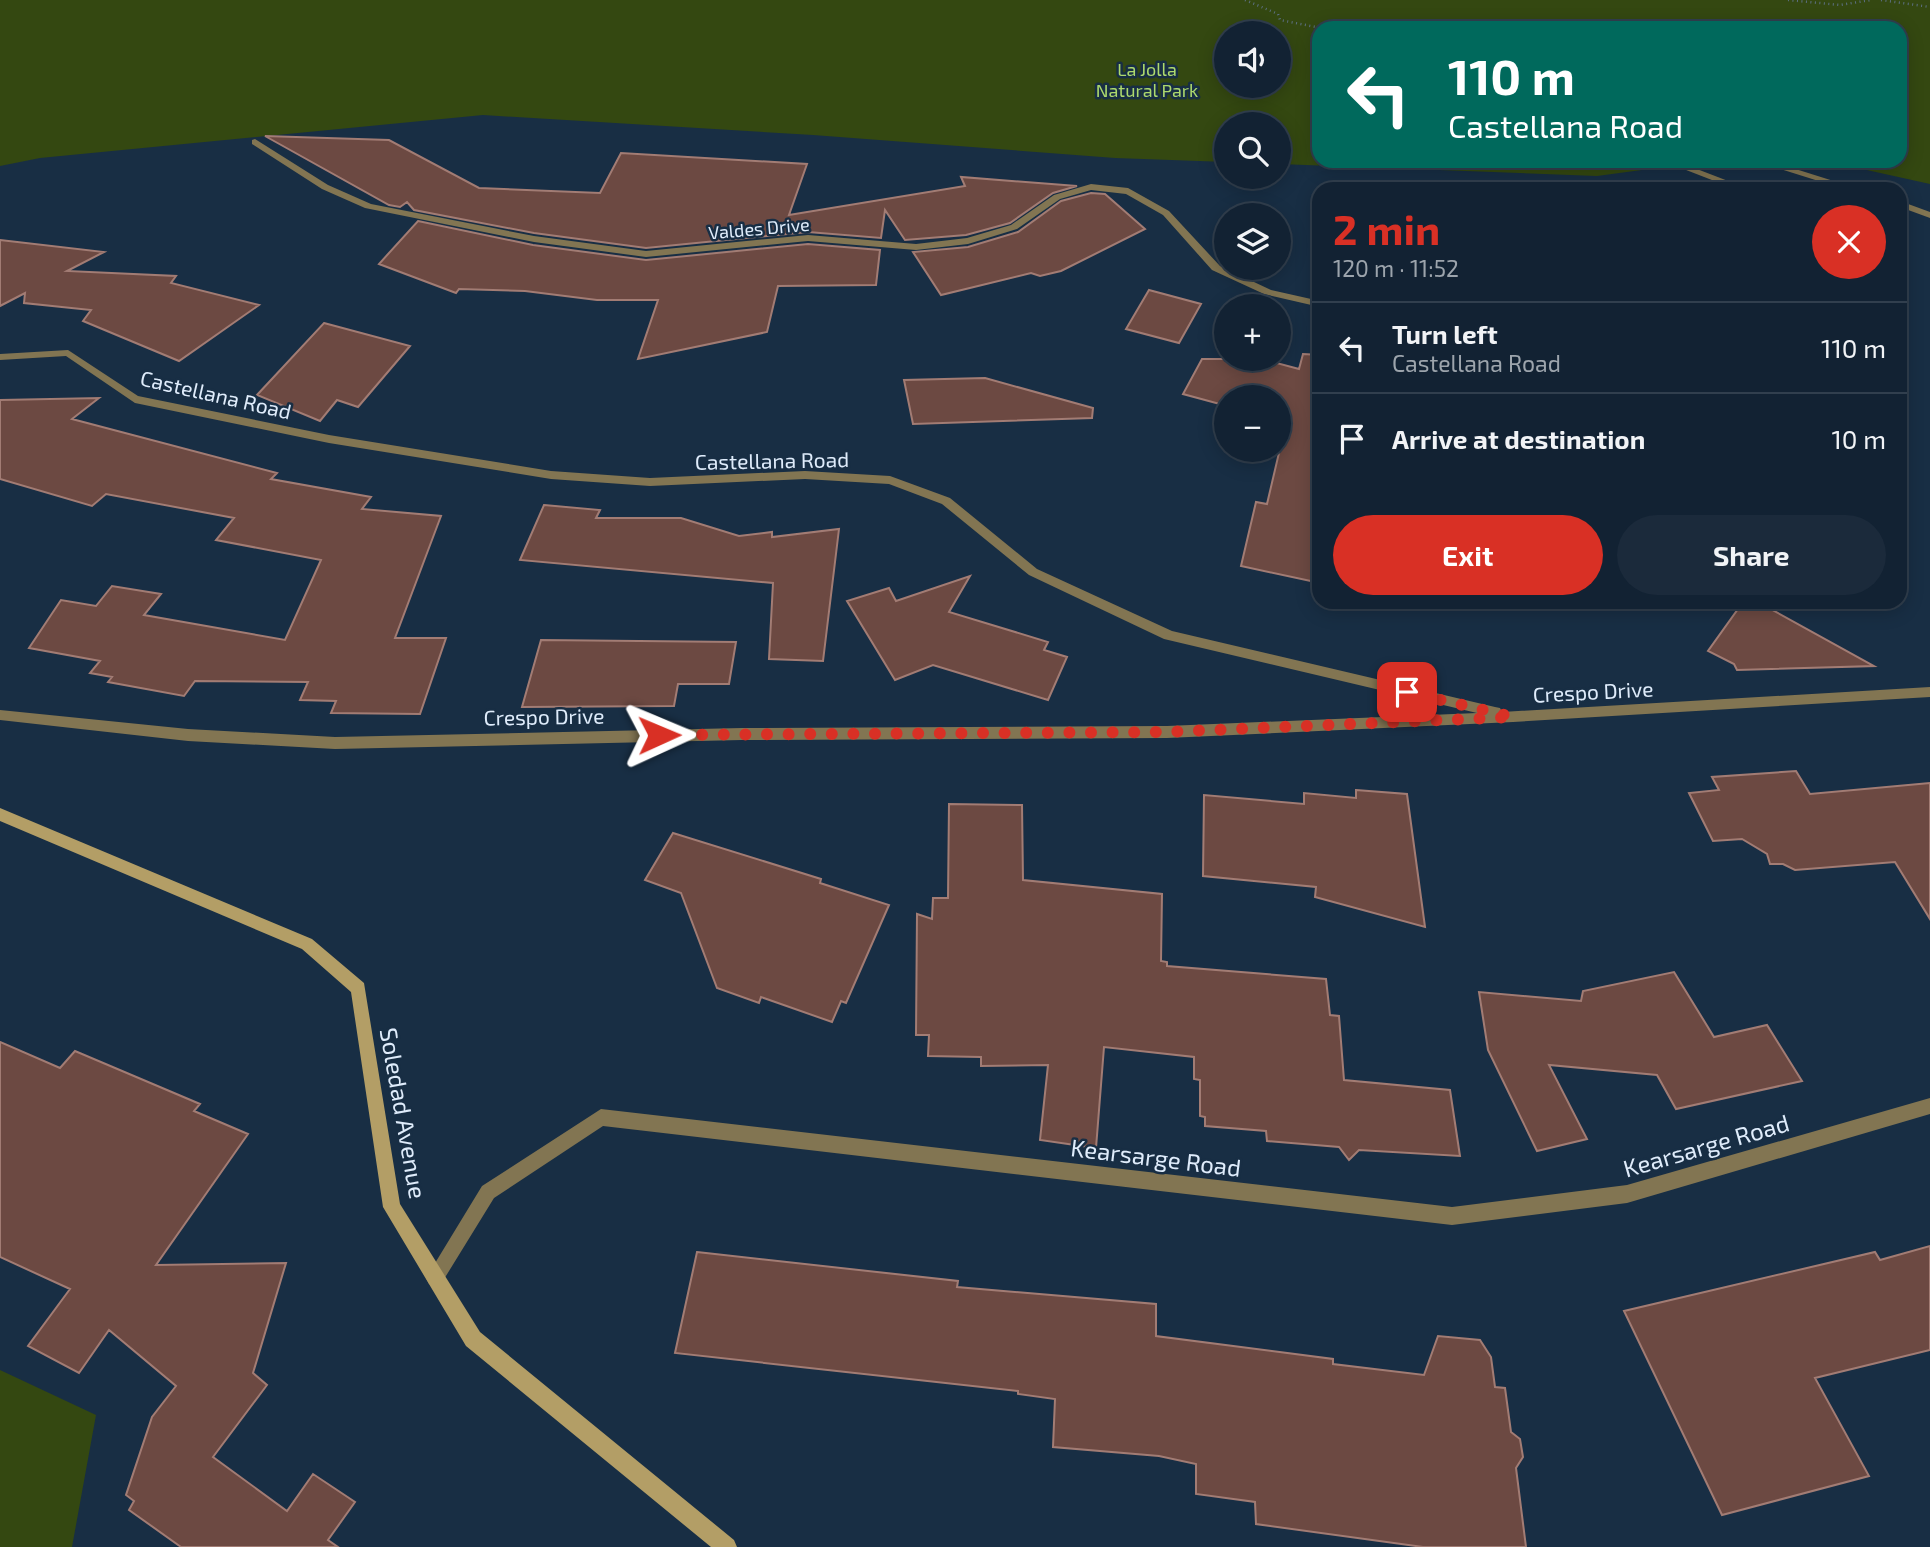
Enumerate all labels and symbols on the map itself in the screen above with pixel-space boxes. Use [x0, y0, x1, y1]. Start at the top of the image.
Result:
park label: La Jolla Natural Park [1096, 58, 1198, 101]
street label: Valdes Drive [707, 213, 811, 243]
street label: Castellana Road [138, 364, 294, 424]
street label: Castellana Road [695, 446, 849, 474]
pin [1377, 662, 1437, 722]
street label: Crespo Drive [1532, 675, 1654, 707]
position arrow [622, 698, 696, 772]
street label: Crespo Drive [483, 702, 605, 730]
street label: Soledad Avenue [375, 1025, 433, 1201]
street label: Kearsarge Road [1620, 1107, 1792, 1183]
street label: Kearsarge Road [1069, 1132, 1243, 1182]

